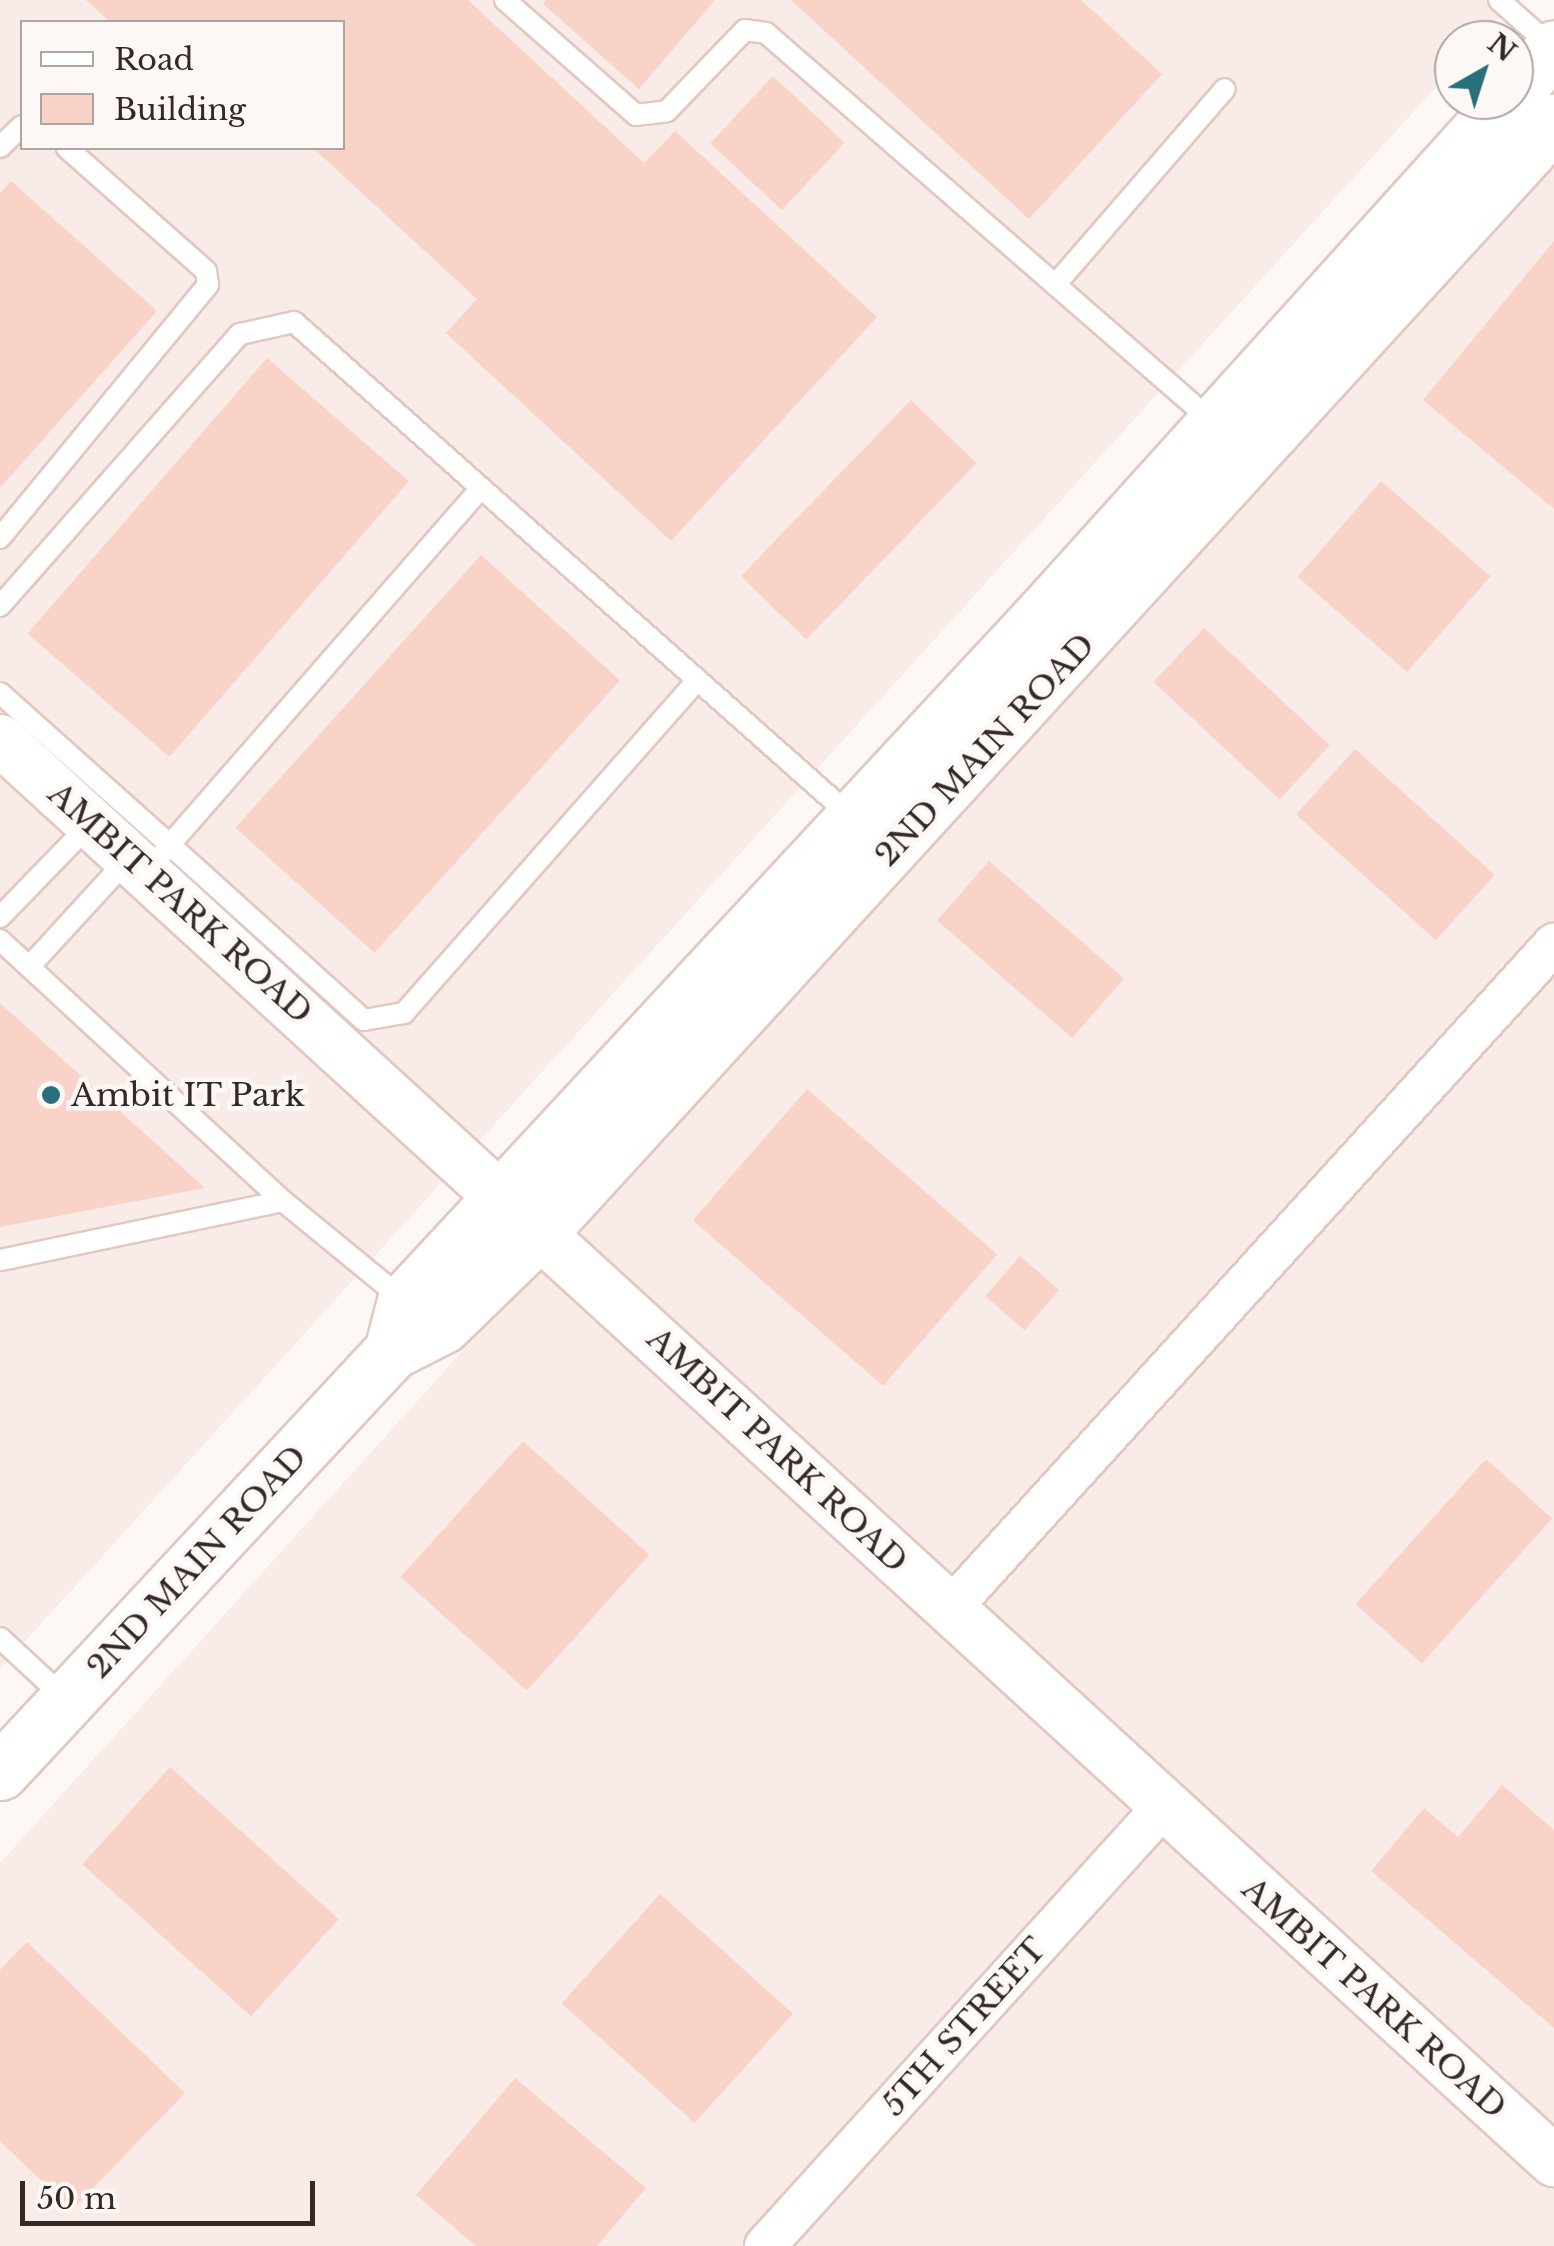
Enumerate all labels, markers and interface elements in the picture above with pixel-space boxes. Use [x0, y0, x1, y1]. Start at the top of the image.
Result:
legend [20, 20, 345, 150]
north arrow [1434, 20, 1534, 120]
text: N [1481, 26, 1523, 70]
text: Road [114, 41, 194, 78]
text: Building [114, 91, 246, 128]
street label: 2ND MAIN ROAD [867, 626, 1103, 874]
street label: AMBIT PARK ROAD [40, 774, 320, 1032]
place label: Ambit IT Park [71, 1076, 306, 1114]
marker: Ambit IT Park [40, 1084, 62, 1106]
street label: AMBIT PARK ROAD [638, 1319, 916, 1581]
street label: 2ND MAIN ROAD [79, 1438, 315, 1686]
street label: AMBIT PARK ROAD [1234, 1869, 1514, 2127]
street label: 5TH STREET [874, 1930, 1054, 2124]
scale bar [25, 2161, 320, 2223]
text: 50 m [37, 2180, 116, 2217]

